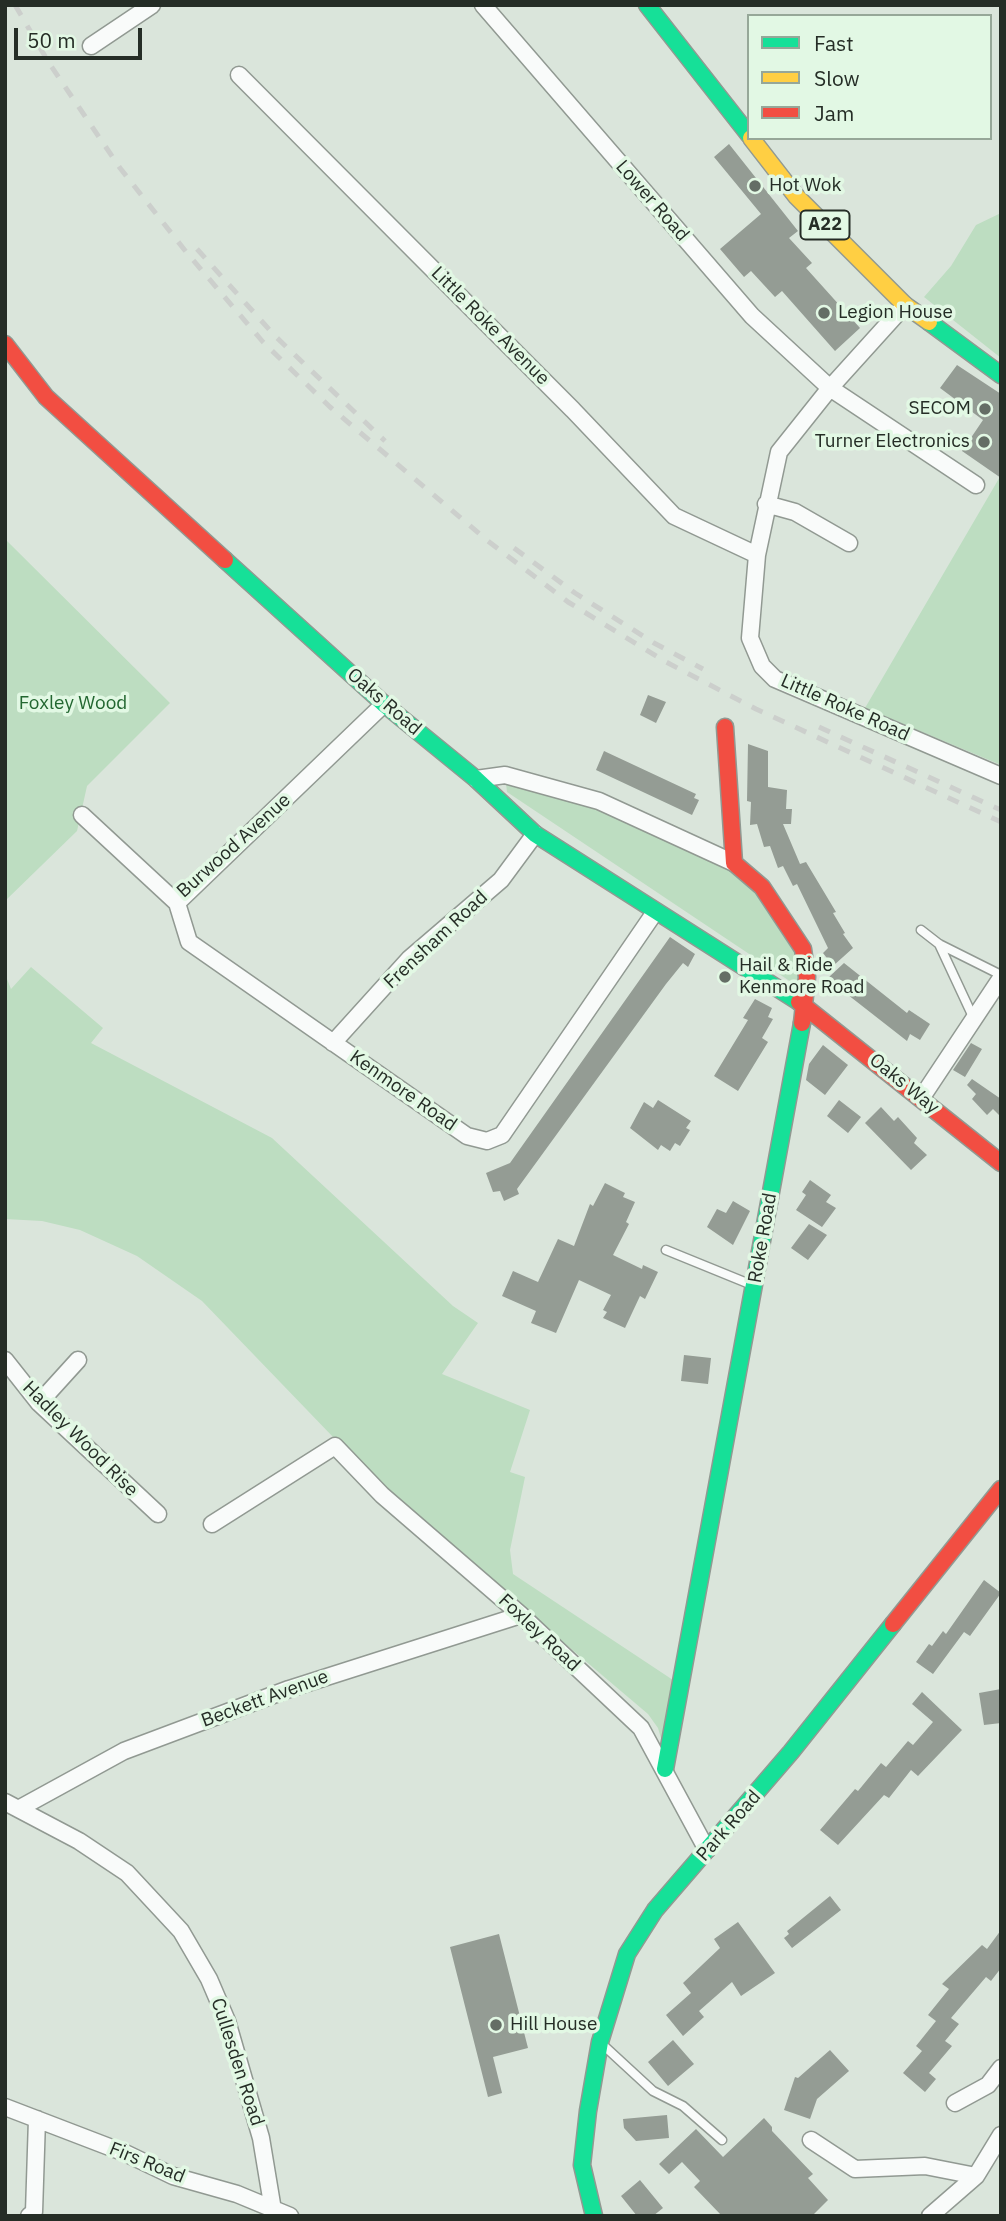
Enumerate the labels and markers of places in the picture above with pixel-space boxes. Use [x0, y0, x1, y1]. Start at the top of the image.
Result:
place label: Hot Wok [769, 175, 842, 197]
marker: Hot Wok [747, 178, 763, 194]
place label: Legion House [838, 302, 953, 324]
marker: Legion House [816, 305, 832, 321]
place label: SECOM [908, 398, 971, 420]
marker: SECOM [977, 401, 993, 417]
place label: Turner Electronics [815, 431, 970, 453]
marker: Turner Electronics [976, 434, 992, 450]
place label: Hail & Ride Kenmore Road [739, 955, 864, 999]
marker: Hail & Ride Kenmore Road [717, 969, 733, 985]
place label: Hill House [510, 2014, 597, 2036]
marker: Hill House [488, 2017, 504, 2033]

